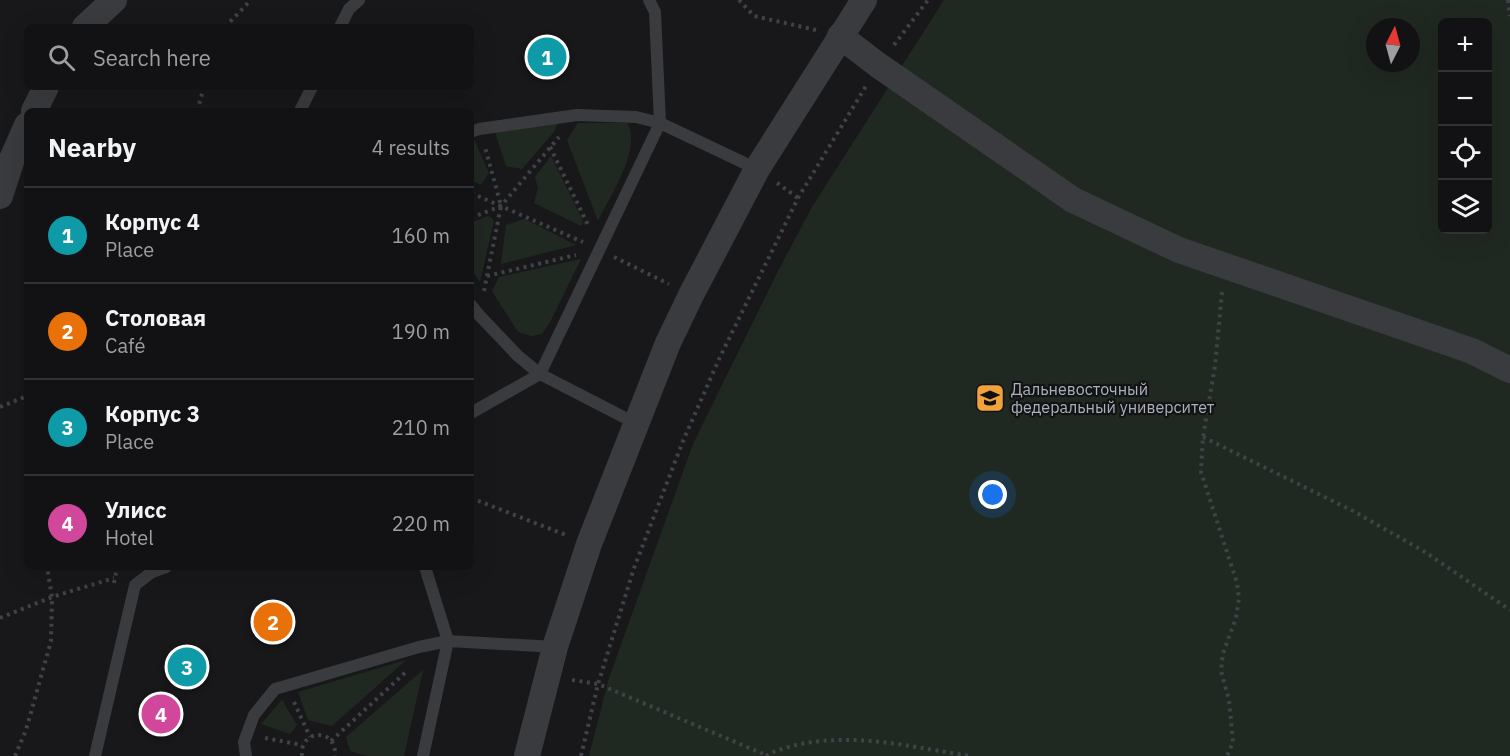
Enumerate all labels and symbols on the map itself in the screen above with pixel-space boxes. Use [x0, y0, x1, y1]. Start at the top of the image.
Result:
north arrow [1366, 18, 1420, 72]
pin: 1 [528, 34, 566, 80]
place label: Дальневосточный федеральный университет [1011, 379, 1215, 417]
school or university icon: Дальневосточный федеральный университет [974, 382, 1006, 414]
your location [978, 480, 1007, 509]
pin: 2 [254, 600, 292, 644]
pin: 3 [168, 644, 207, 690]
pin: 4 [142, 692, 180, 736]

